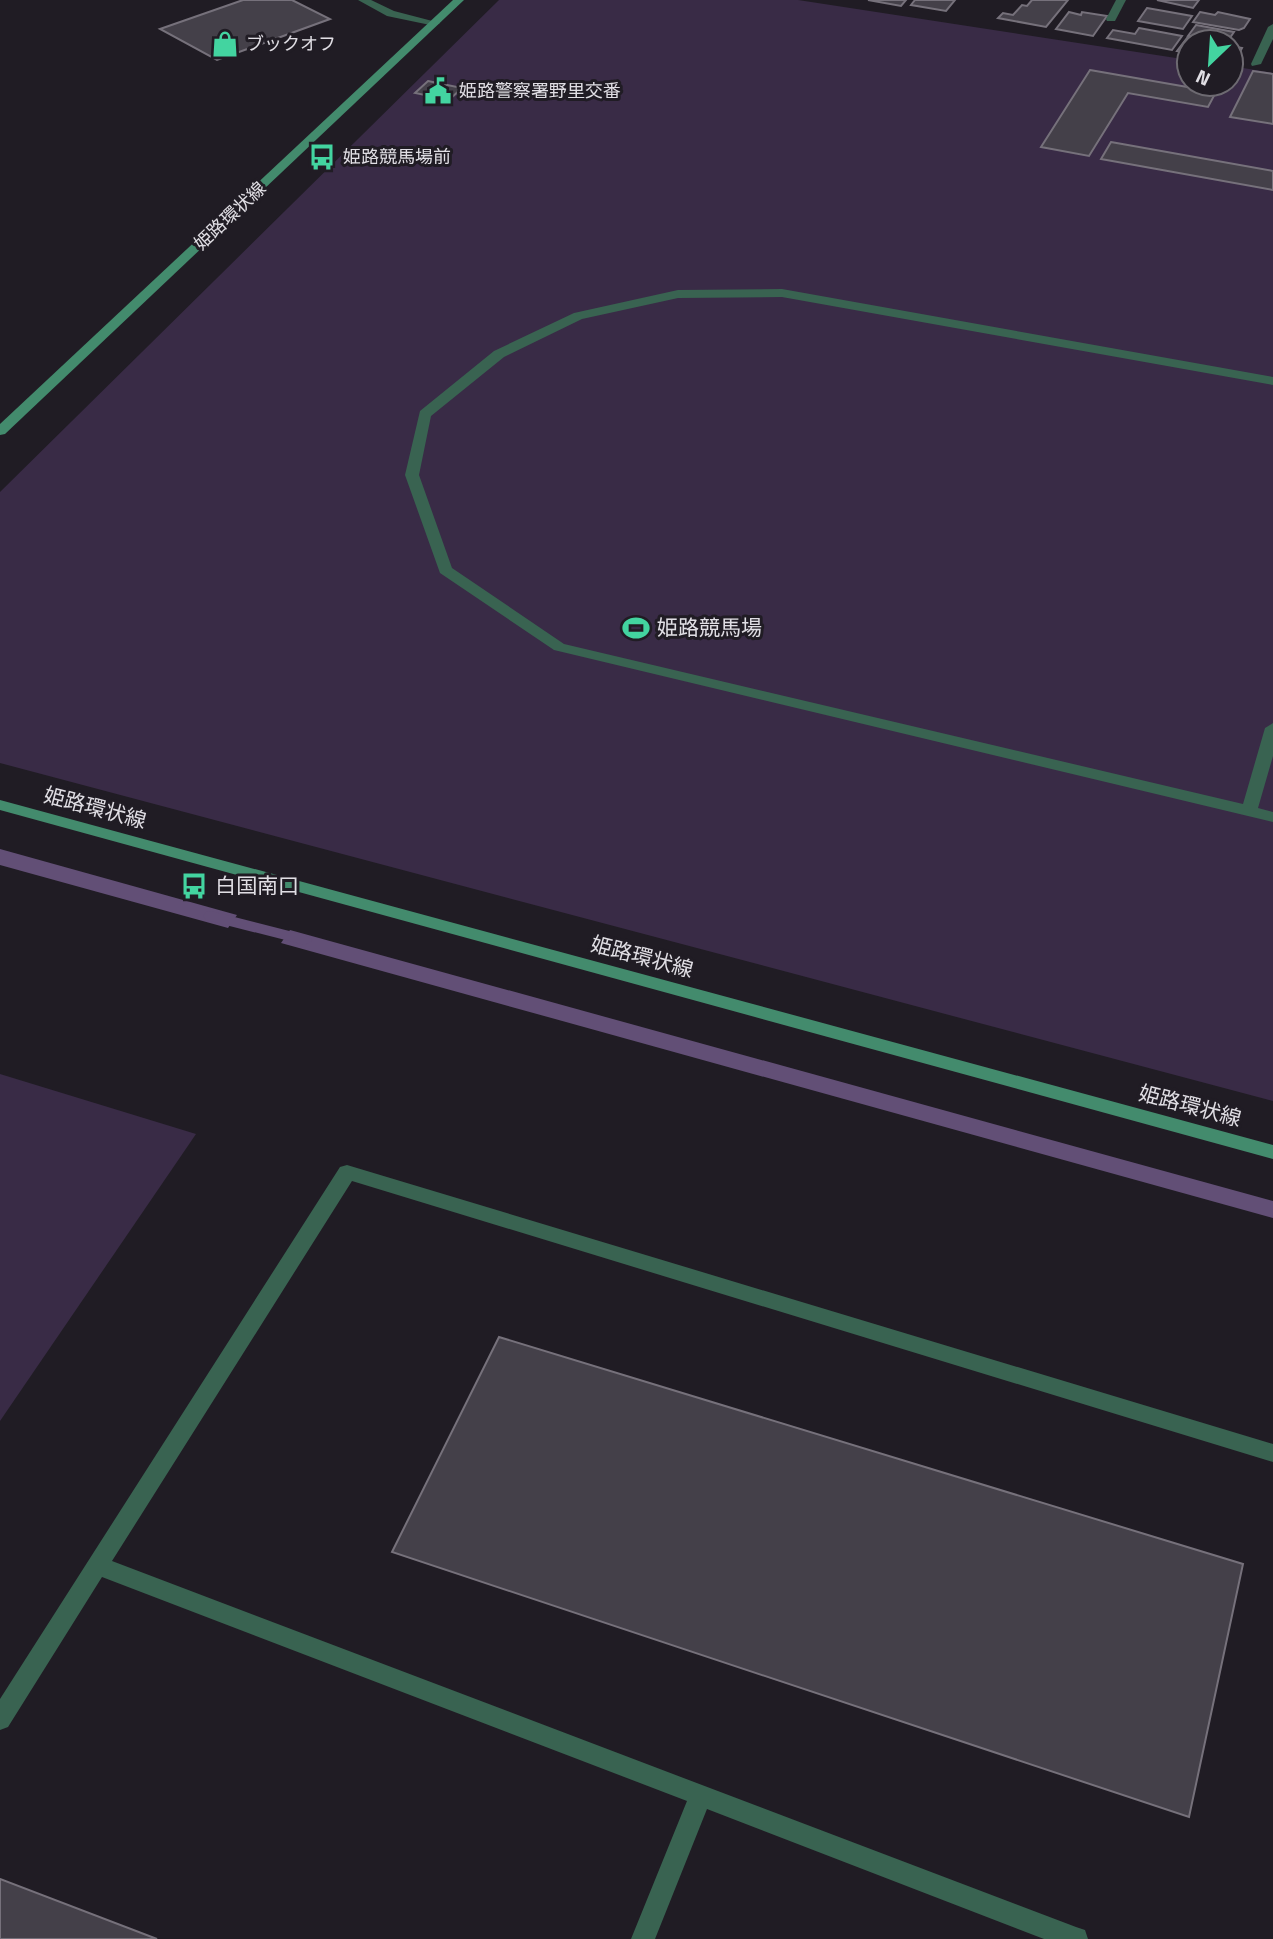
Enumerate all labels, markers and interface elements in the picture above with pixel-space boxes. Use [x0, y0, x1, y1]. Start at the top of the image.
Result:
north arrow [1175, 28, 1245, 98]
shop icon: ブックオフ [210, 29, 240, 59]
place label: ブックオフ [246, 30, 336, 57]
text: N [1191, 63, 1215, 95]
public building icon: 姫路警察署野里交番 [423, 76, 453, 106]
place label: 姫路警察署野里交番 [459, 77, 621, 104]
bus stop icon: 姫路競馬場前 [307, 142, 337, 172]
place label: 姫路競馬場前 [343, 143, 451, 170]
street label: 姫路環状線 [188, 175, 272, 256]
place label: 姫路競馬場 [657, 611, 762, 643]
sports icon: 姫路競馬場 [621, 613, 651, 643]
street label: 姫路環状線 [40, 778, 150, 836]
place label: 白国南口 [215, 869, 299, 901]
bus stop icon: 白国南口 [179, 871, 209, 901]
street label: 姫路環状線 [587, 927, 697, 985]
street label: 姫路環状線 [1135, 1076, 1245, 1134]

